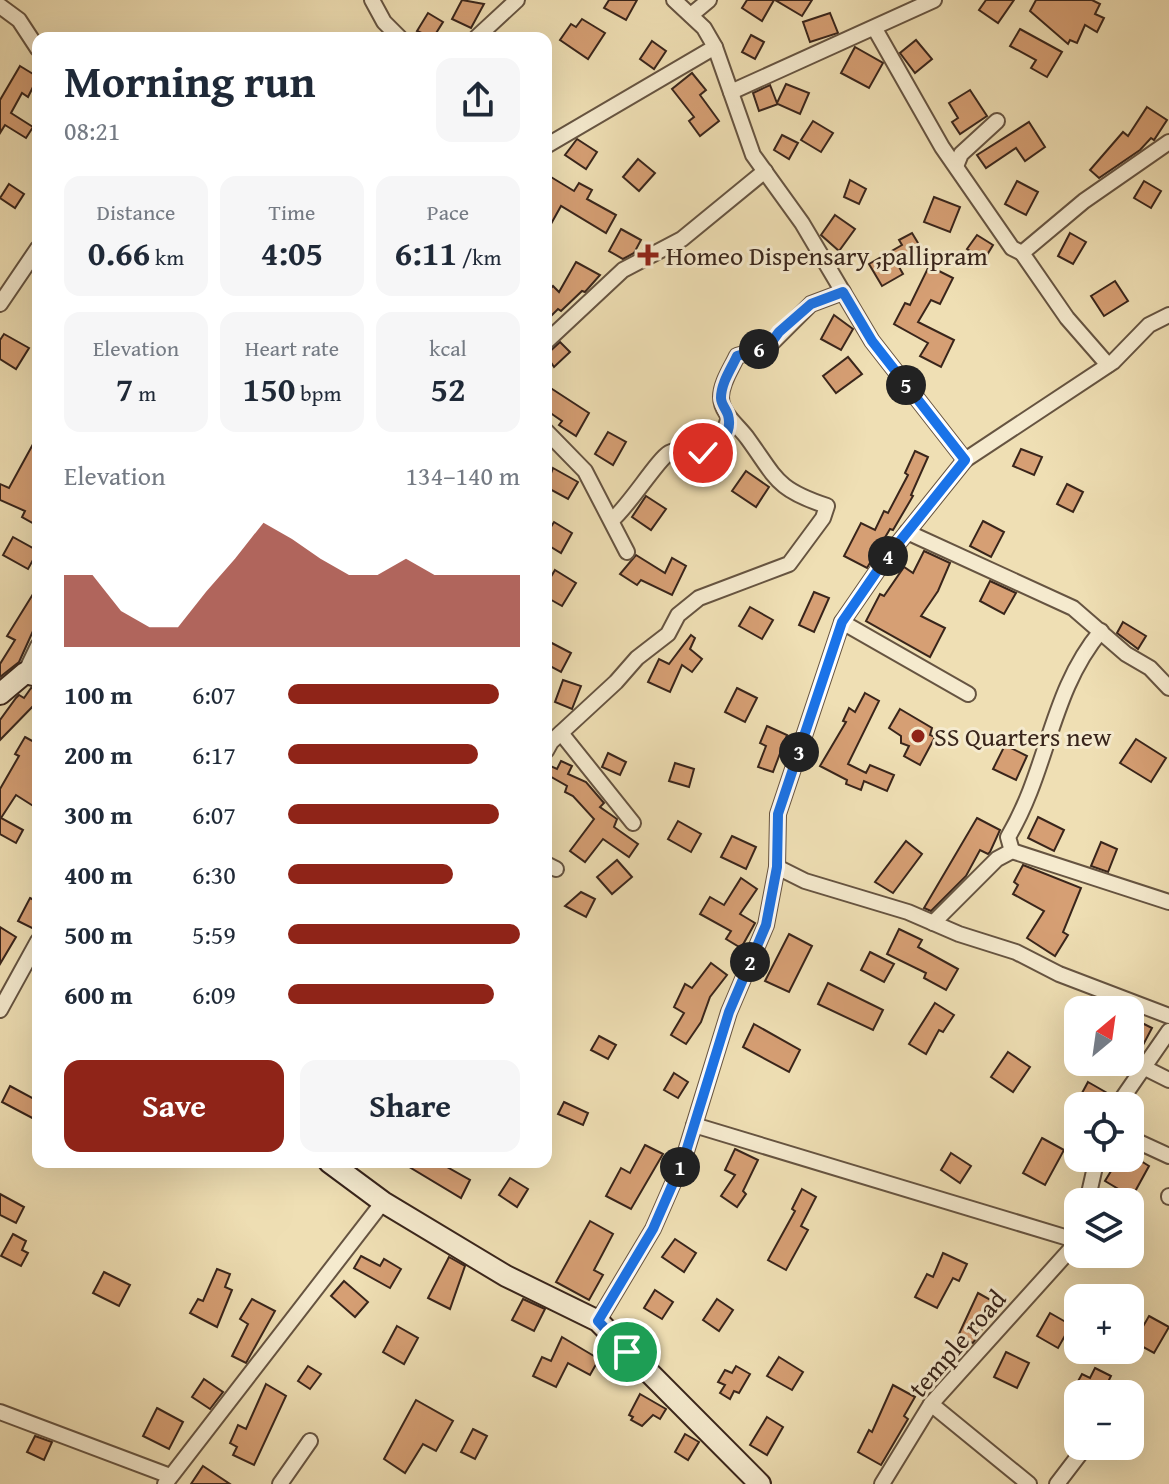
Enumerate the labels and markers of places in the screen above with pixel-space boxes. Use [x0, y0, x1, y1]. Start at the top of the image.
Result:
place label: Homeo Dispensary ,pallipram [666, 236, 988, 275]
marker: Homeo Dispensary ,pallipram [637, 244, 659, 266]
pin: 6 [739, 329, 779, 369]
pin: 5 [886, 365, 926, 405]
pin [669, 419, 737, 487]
pin: 4 [868, 536, 908, 576]
place label: SS Quarters new [934, 717, 1112, 756]
marker: SS Quarters new [909, 727, 927, 745]
pin: 3 [779, 732, 819, 772]
pin: 2 [730, 942, 770, 982]
pin: 1 [660, 1147, 700, 1187]
pin [593, 1318, 661, 1386]

